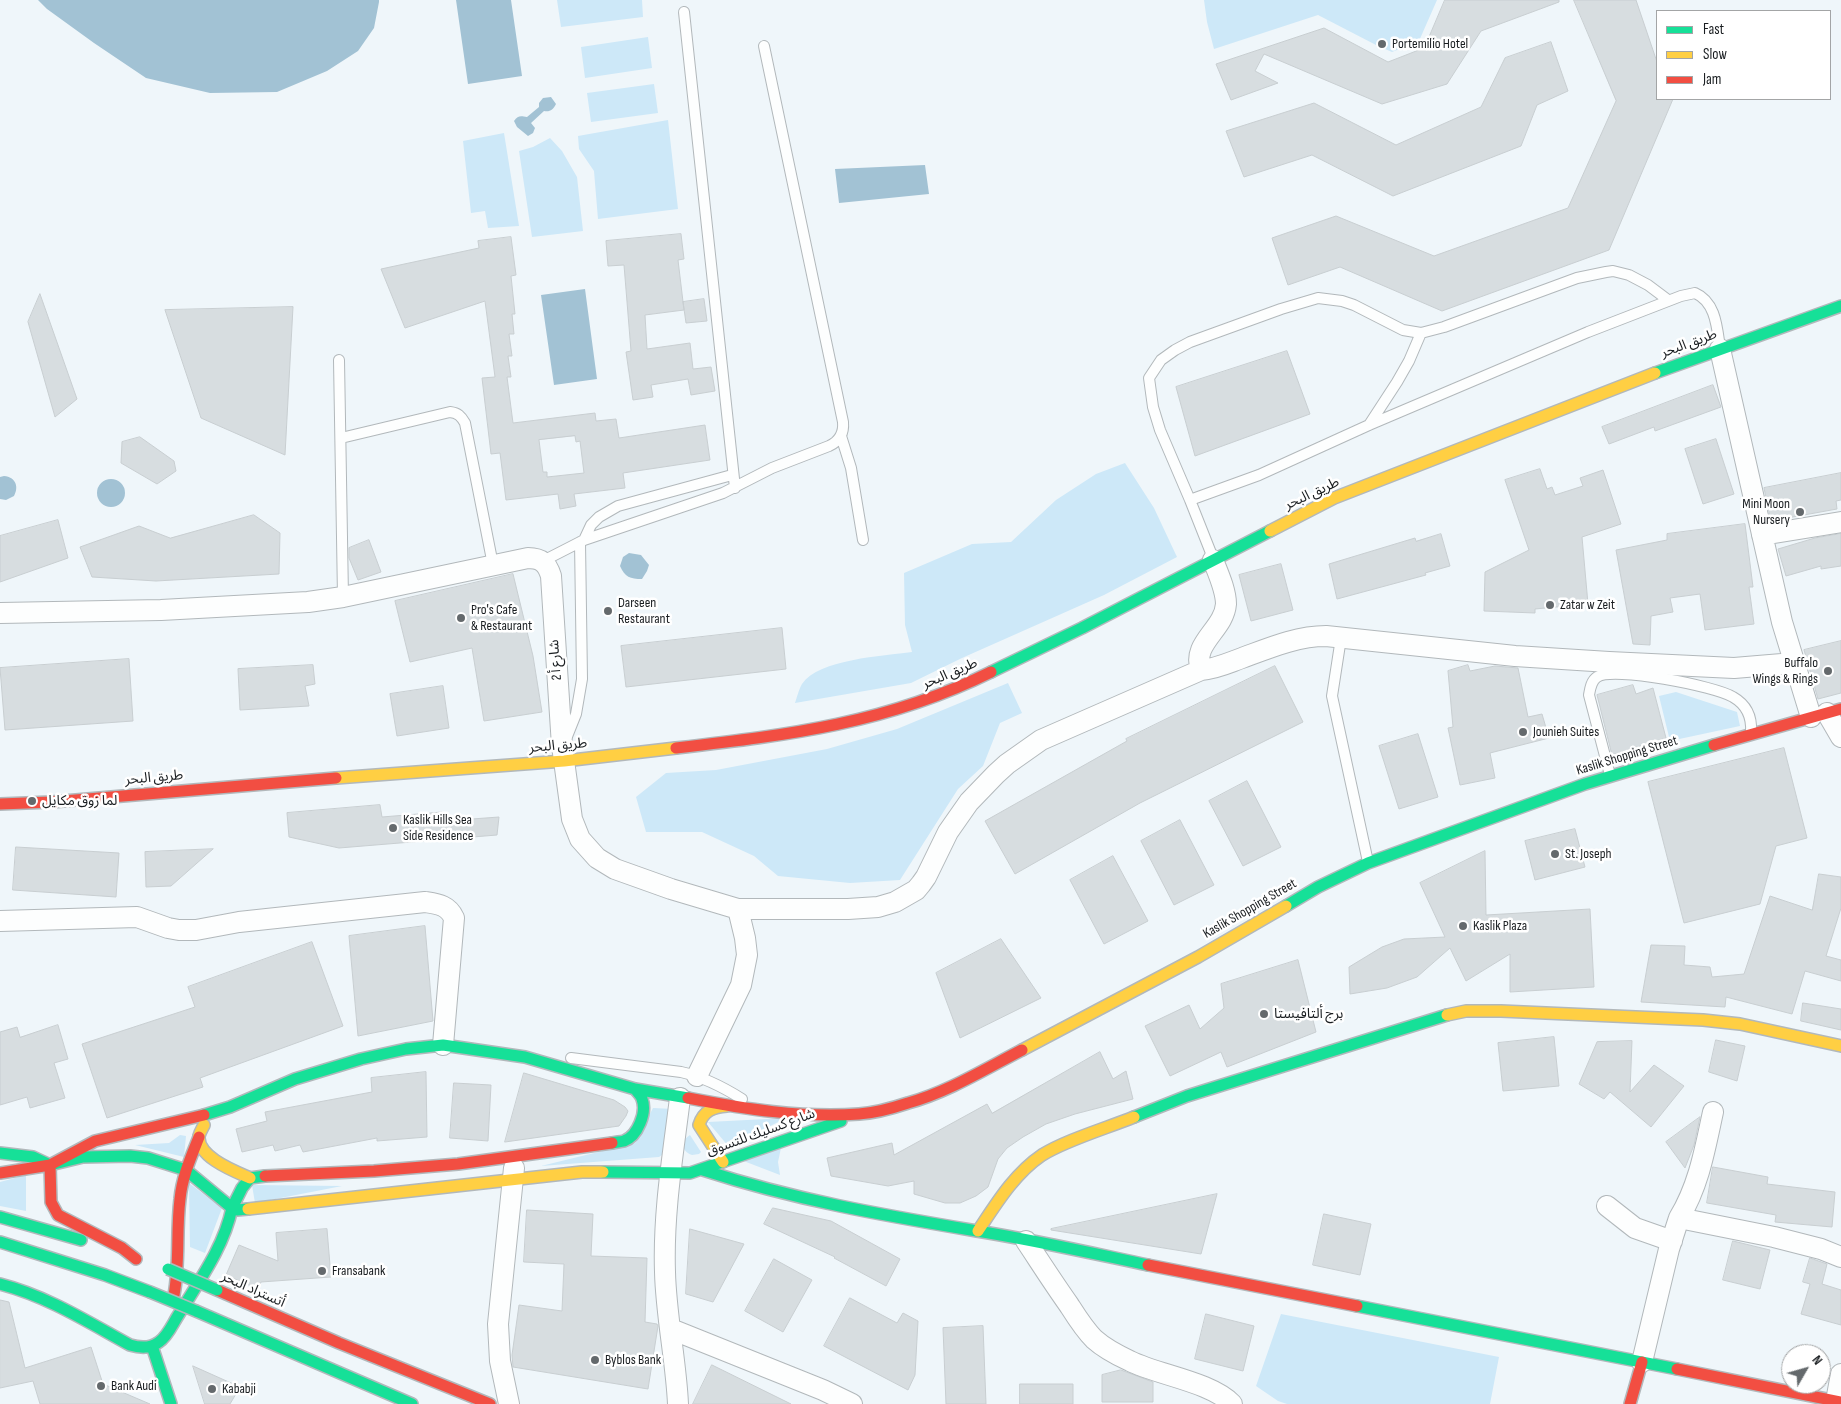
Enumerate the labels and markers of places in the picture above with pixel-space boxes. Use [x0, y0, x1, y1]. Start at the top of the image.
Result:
place label: Portemilio Hotel [1392, 36, 1468, 52]
marker: Portemilio Hotel [1376, 38, 1388, 50]
place label: Mini Moon Nursery [1742, 496, 1790, 528]
marker: Mini Moon Nursery [1794, 506, 1806, 518]
place label: Darseen Restaurant [618, 595, 670, 628]
place label: Zatar w Zeit [1560, 597, 1615, 613]
marker: Zatar w Zeit [1544, 599, 1556, 611]
place label: Pro's Cafe & Restaurant [471, 602, 532, 634]
marker: Darseen Restaurant [602, 605, 614, 617]
marker: Pro's Cafe & Restaurant [455, 612, 467, 624]
place label: Buffalo Wings & Rings [1752, 655, 1818, 688]
marker: Buffalo Wings & Rings [1822, 665, 1834, 677]
place label: Jounieh Suites [1533, 724, 1599, 740]
marker: Jounieh Suites [1517, 726, 1529, 738]
place label: لما زوق مكايل [42, 793, 117, 809]
marker: لما زوق مكايل [26, 795, 38, 807]
place label: Kaslik Hills Sea Side Residence [403, 812, 473, 844]
marker: Kaslik Hills Sea Side Residence [387, 822, 399, 834]
place label: St. Joseph [1565, 846, 1611, 862]
marker: St. Joseph [1549, 848, 1561, 860]
place label: Kaslik Plaza [1473, 918, 1527, 934]
marker: Kaslik Plaza [1457, 920, 1469, 932]
place label: برج ألتافيستا [1274, 1006, 1343, 1022]
marker: برج ألتافيستا [1258, 1008, 1270, 1020]
place label: Fransabank [332, 1263, 385, 1279]
marker: Fransabank [316, 1265, 328, 1277]
place label: Byblos Bank [605, 1352, 661, 1368]
marker: Byblos Bank [589, 1354, 601, 1366]
place label: Bank Audi [111, 1378, 157, 1394]
marker: Bank Audi [95, 1380, 107, 1392]
place label: Kababji [222, 1381, 256, 1397]
marker: Kababji [206, 1383, 218, 1395]

